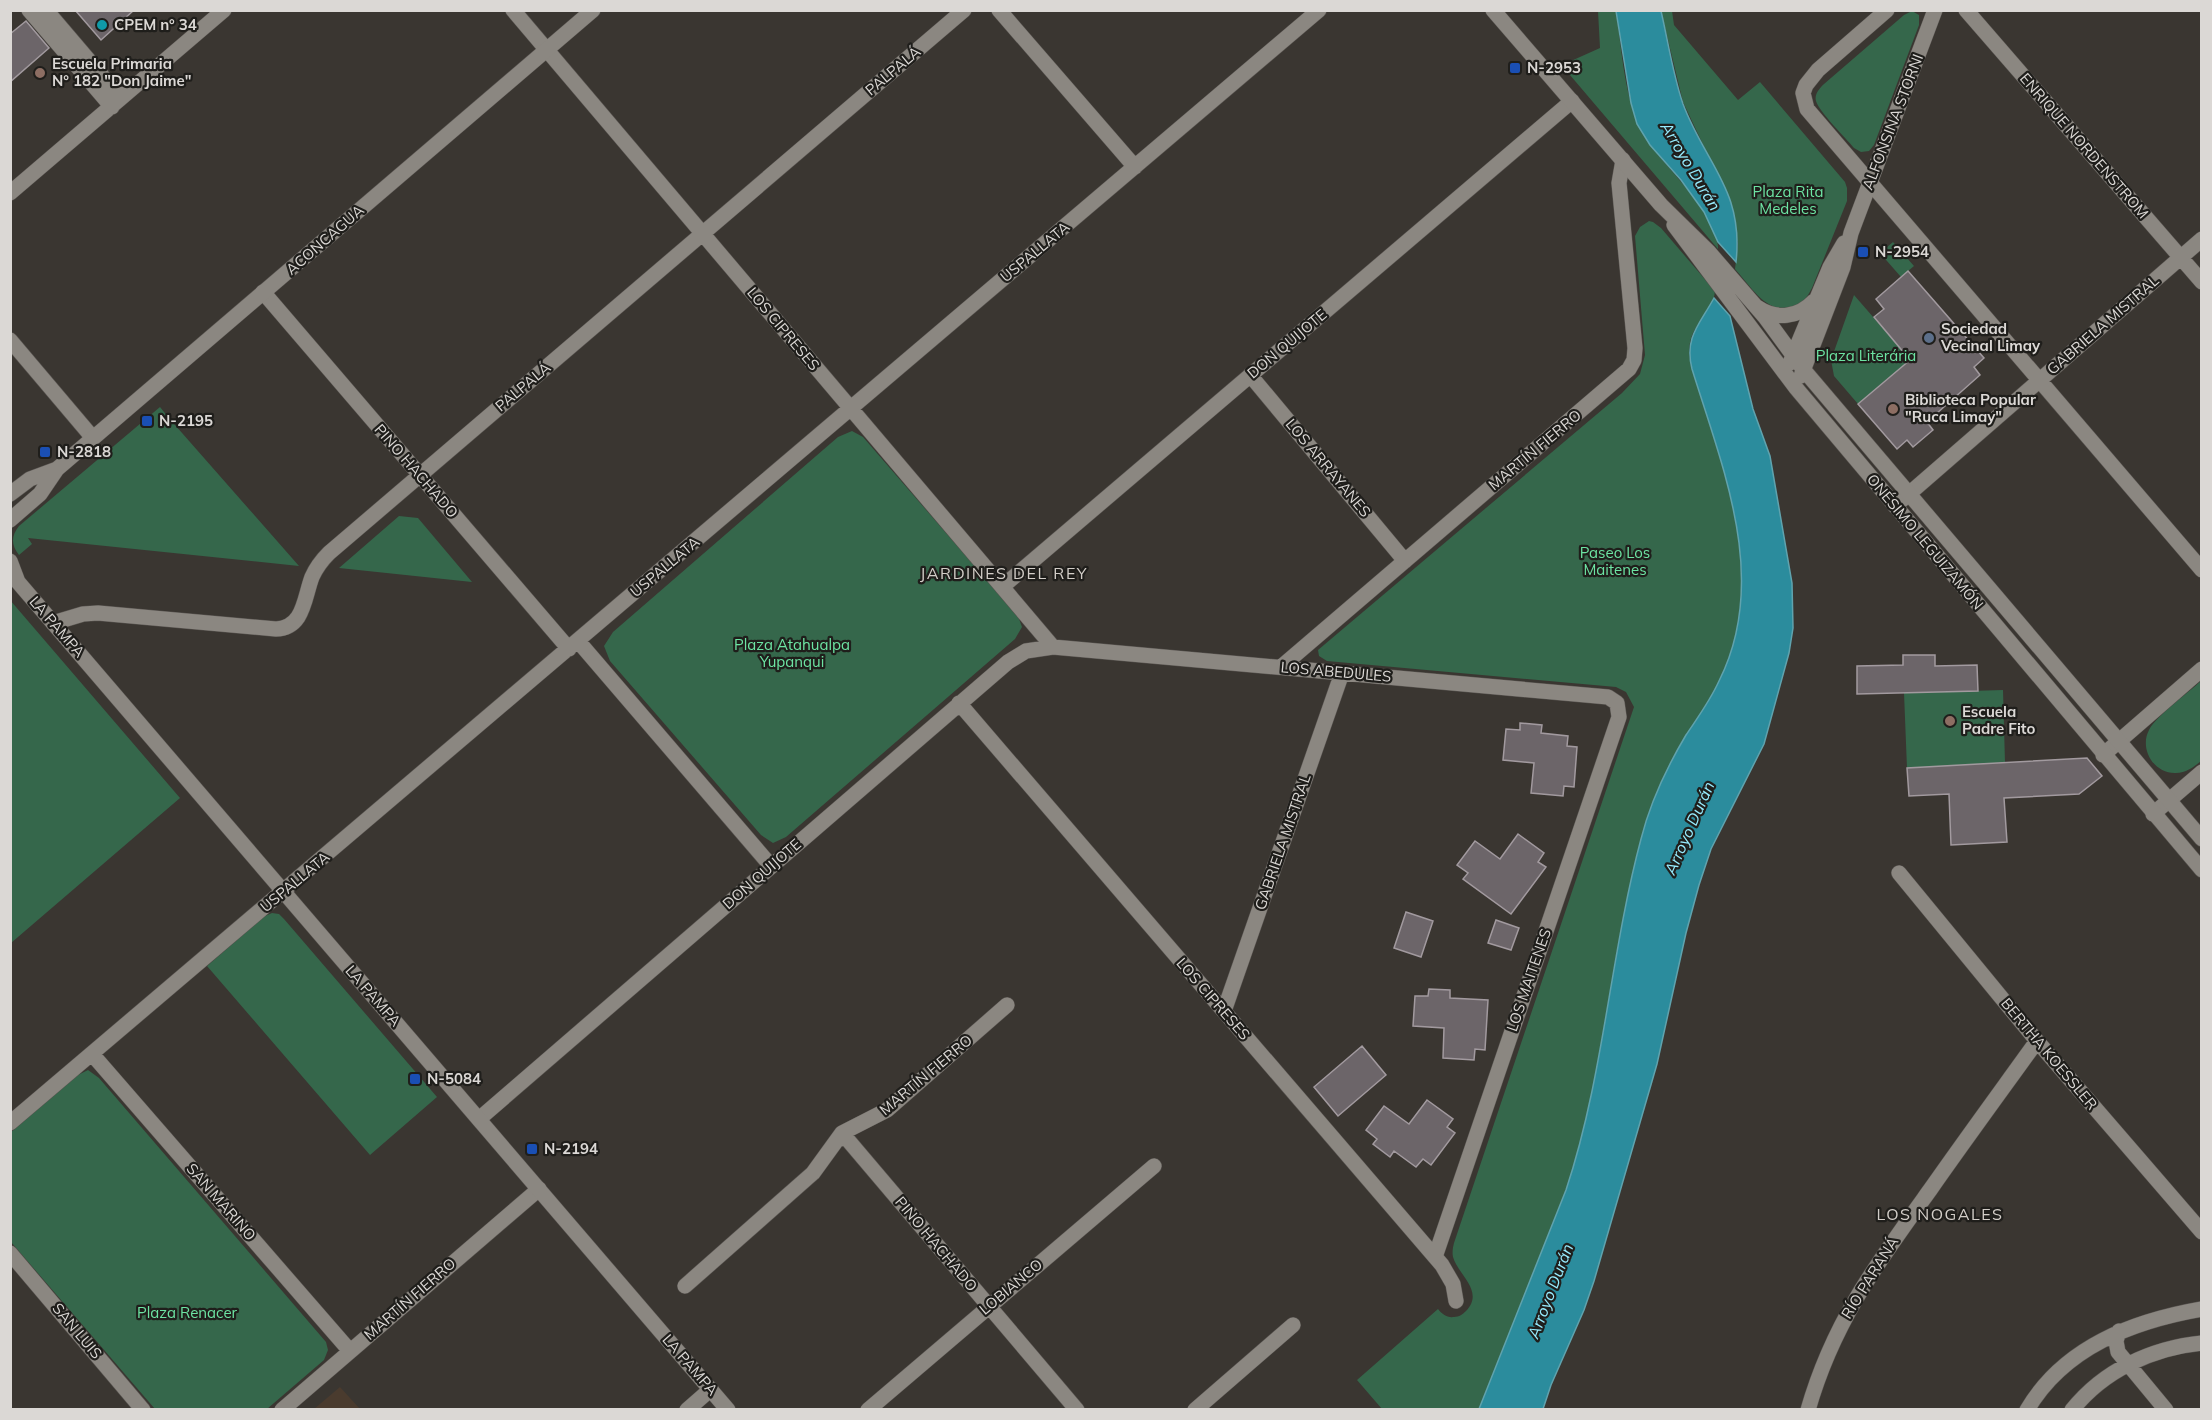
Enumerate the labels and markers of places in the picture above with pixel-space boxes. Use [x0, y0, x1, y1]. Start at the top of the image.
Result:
place label: CPEM n° 34 [114, 15, 197, 34]
marker: CPEM n° 34 [95, 18, 109, 32]
place label: Escuela Primaria N° 182 "Don Jaime" [52, 54, 192, 90]
place label: N-2953 [1527, 58, 1581, 77]
marker: N-2953 [1508, 61, 1522, 75]
marker: Escuela Primaria N° 182 "Don Jaime" [33, 66, 47, 80]
place label: N-2954 [1875, 242, 1929, 261]
marker: N-2954 [1856, 245, 1870, 259]
place label: Sociedad Vecinal Limay [1940, 319, 2041, 355]
marker: Sociedad Vecinal Limay [1922, 331, 1936, 345]
place label: Biblioteca Popular "Ruca Limay" [1905, 390, 2036, 426]
marker: Biblioteca Popular "Ruca Limay" [1886, 402, 1900, 416]
place label: N-2195 [159, 411, 213, 430]
marker: N-2195 [140, 414, 154, 428]
place label: N-2818 [57, 442, 111, 461]
marker: N-2818 [38, 445, 52, 459]
place label: Escuela Padre Fito [1962, 702, 2035, 738]
marker: Escuela Padre Fito [1943, 714, 1957, 728]
place label: N-5084 [427, 1069, 481, 1088]
marker: N-5084 [408, 1072, 422, 1086]
place label: N-2194 [544, 1139, 598, 1158]
marker: N-2194 [525, 1142, 539, 1156]

